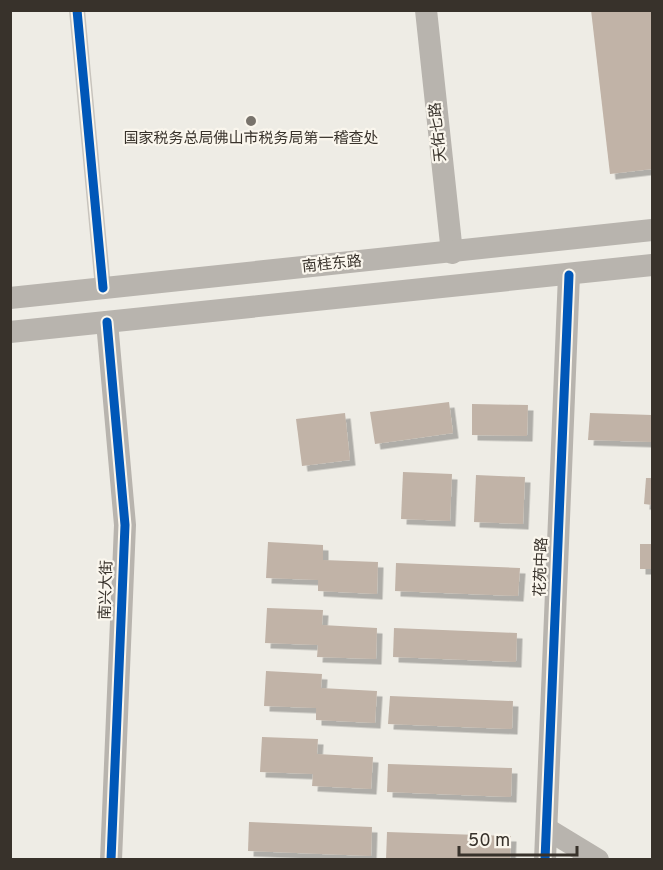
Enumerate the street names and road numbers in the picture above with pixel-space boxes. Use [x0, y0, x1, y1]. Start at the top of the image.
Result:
street label: 天佑七路 [426, 101, 452, 163]
street label: 南桂东路 [301, 252, 363, 278]
street label: 花苑中路 [531, 537, 553, 597]
street label: 南兴大街 [96, 560, 118, 620]

